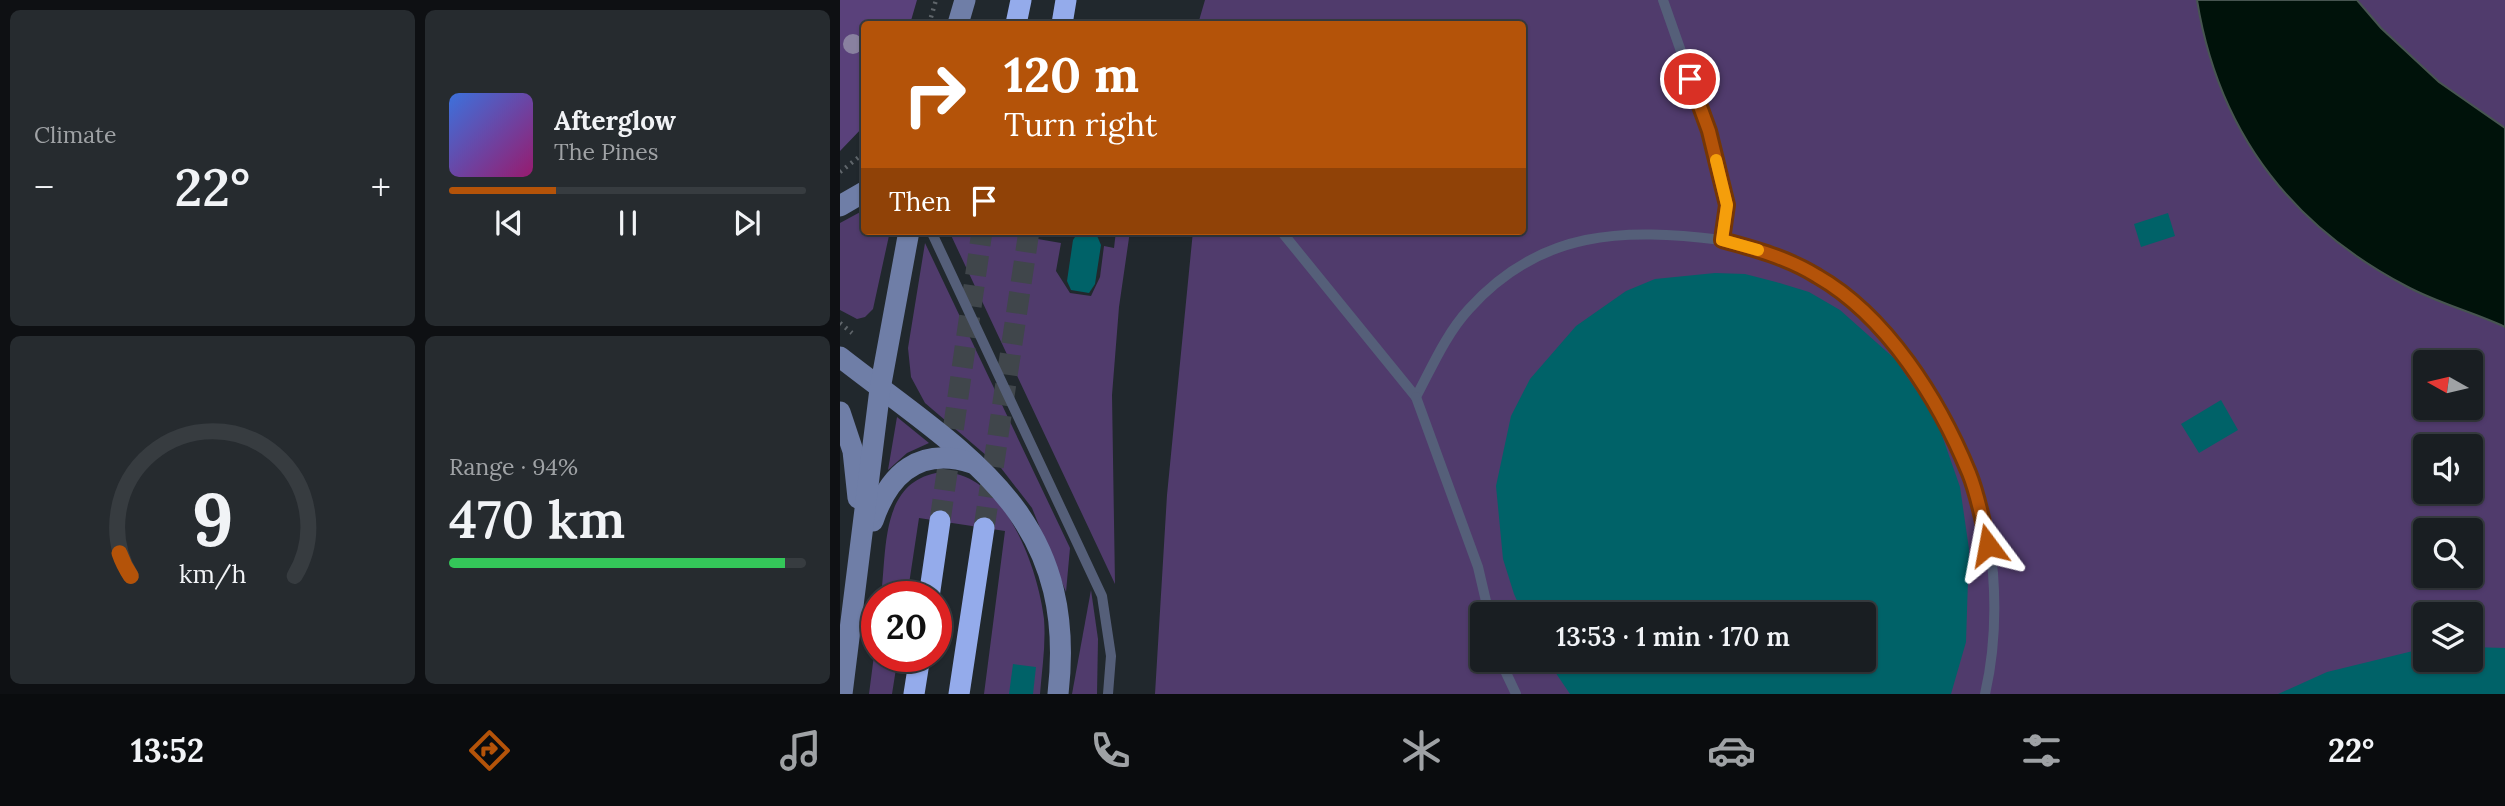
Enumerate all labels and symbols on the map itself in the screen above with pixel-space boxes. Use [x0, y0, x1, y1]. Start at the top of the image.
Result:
pin [1660, 49, 1720, 109]
north arrow [2413, 350, 2483, 420]
position arrow [1951, 508, 2025, 582]
speed limit sign: 20 [861, 581, 952, 672]

